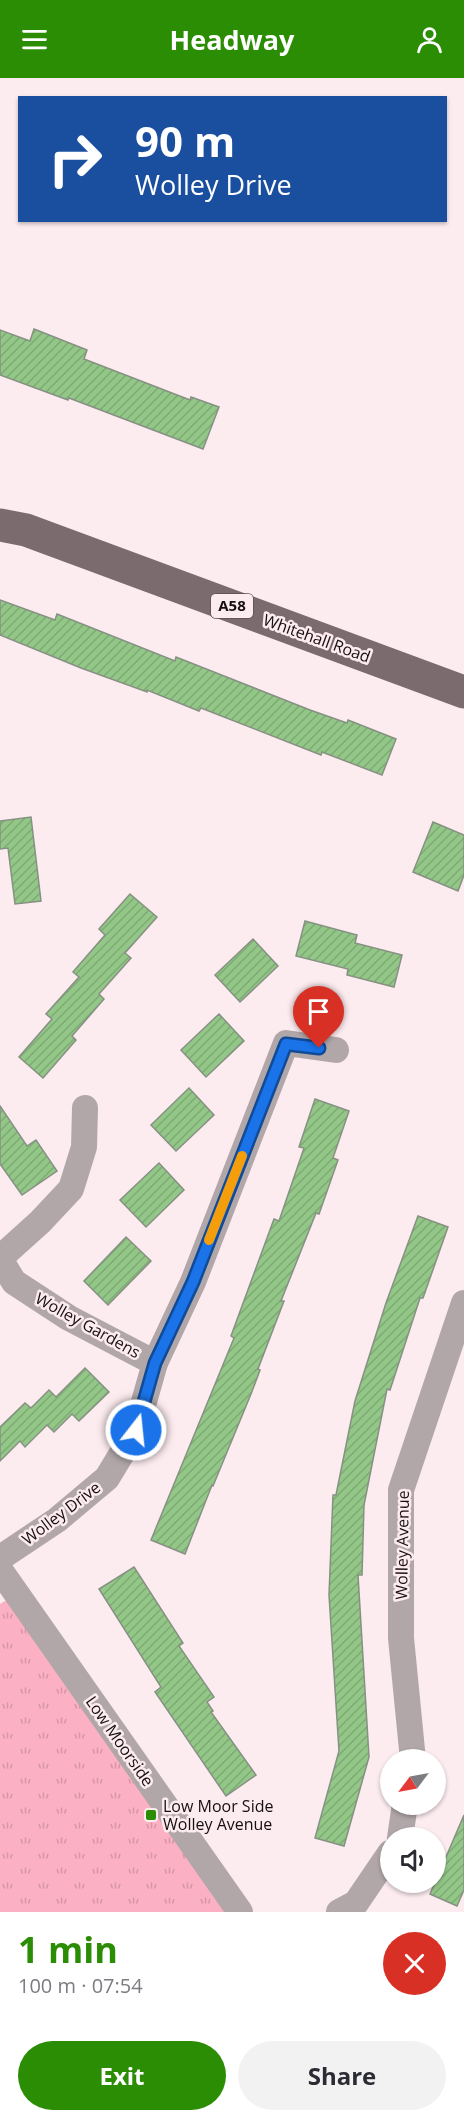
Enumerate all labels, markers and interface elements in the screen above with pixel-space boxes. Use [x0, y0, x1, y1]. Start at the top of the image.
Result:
text: Headway [170, 21, 294, 58]
icon: menu [18, 23, 51, 56]
icon: person [413, 23, 446, 56]
text: 90 m [135, 112, 235, 169]
icon: right [36, 120, 114, 198]
text: Wolley Drive [135, 166, 292, 203]
road number: A58 [211, 594, 253, 618]
street label: Whitehall Road [260, 608, 374, 668]
pin [293, 986, 344, 1048]
icon: arrive [302, 995, 335, 1028]
street label: Wolley Gardens [32, 1287, 144, 1363]
position arrow [104, 1398, 168, 1462]
street label: Wolley Drive [17, 1476, 105, 1550]
street label: Wolley Avenue [390, 1490, 414, 1600]
street label: Low Moorside [81, 1692, 159, 1790]
north arrow [380, 1749, 446, 1815]
map controls [380, 1749, 446, 1893]
place label: Low Moor Side Wolley Avenue [163, 1795, 273, 1835]
marker: Low Moor Side Wolley Avenue [144, 1808, 158, 1822]
button: sound [380, 1827, 446, 1893]
text: 1 min [18, 1925, 118, 1974]
button: close [383, 1932, 446, 1995]
text: 100 m · 07:54 [18, 1972, 143, 1999]
button: Exit [18, 2041, 226, 2110]
button: Share [238, 2041, 446, 2110]

